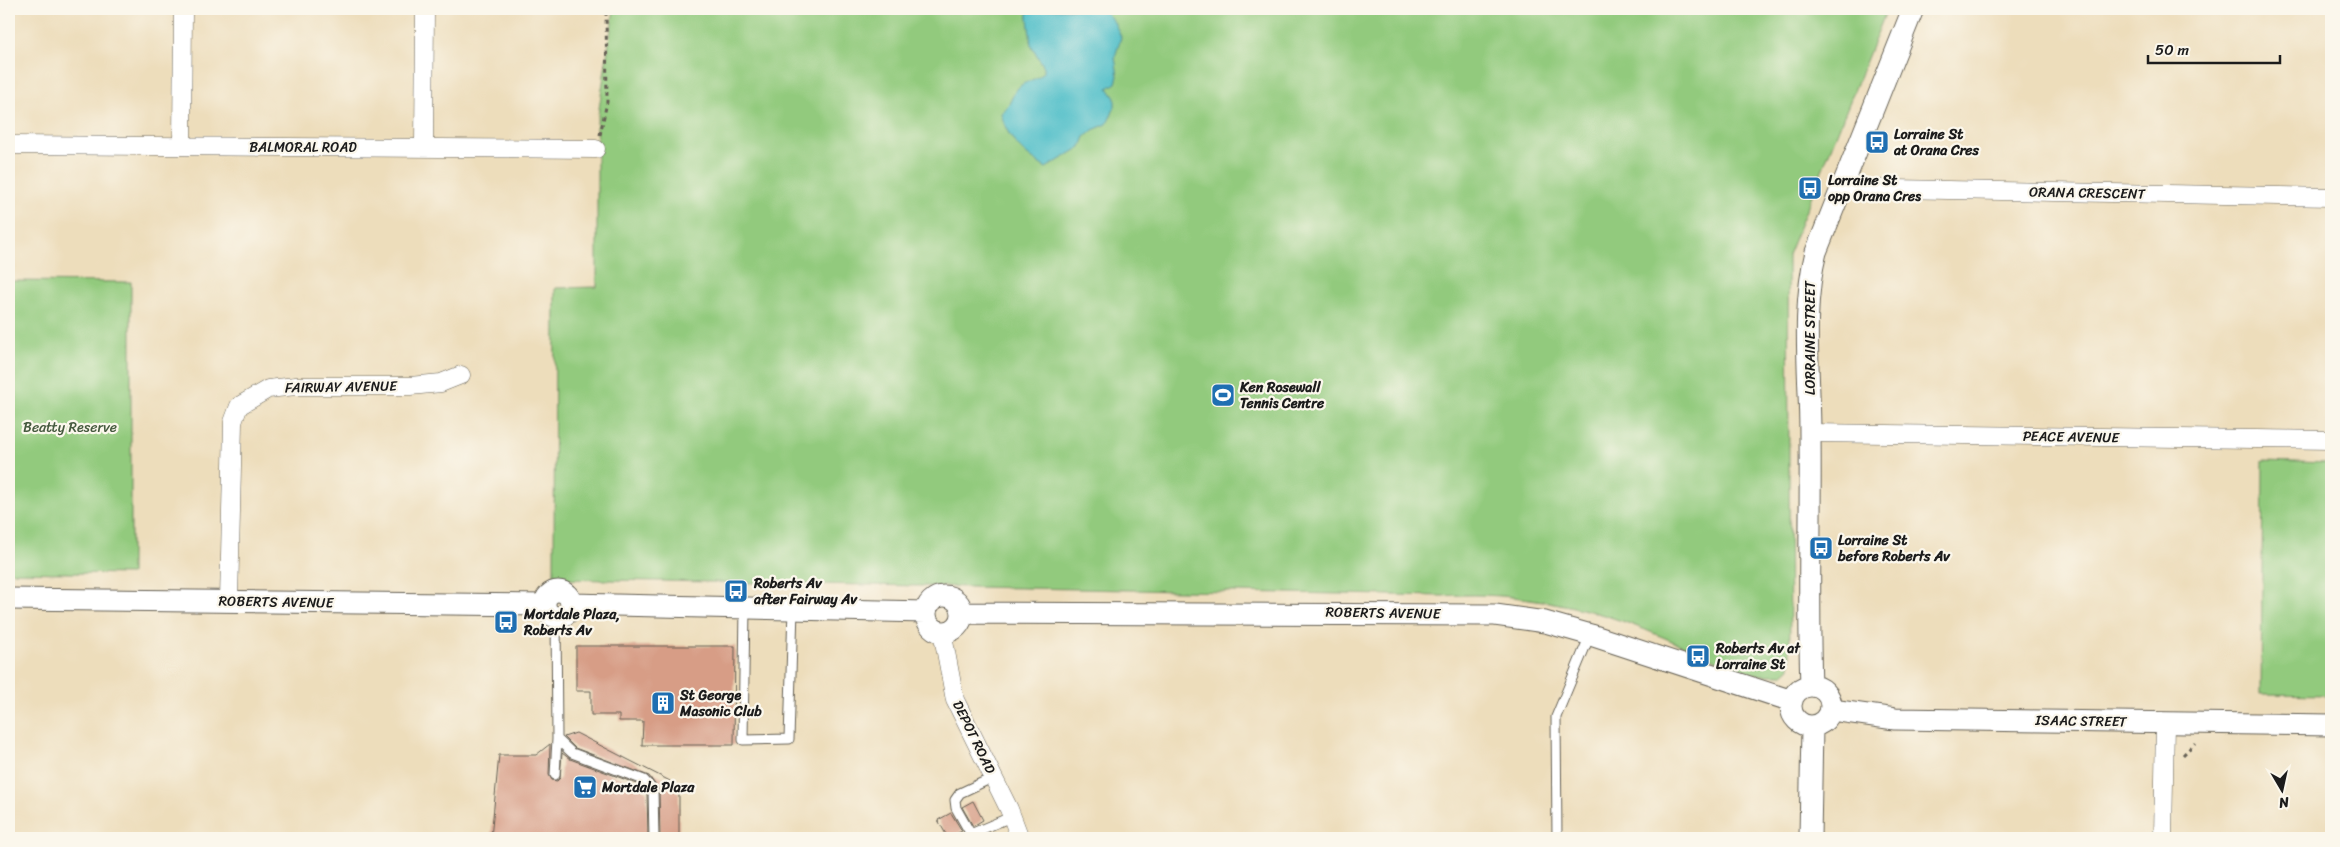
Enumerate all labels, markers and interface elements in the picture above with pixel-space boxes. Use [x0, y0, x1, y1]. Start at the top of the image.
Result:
scale bar [2148, 32, 2280, 64]
text: 50 m [2155, 37, 2190, 63]
place label: Lorraine St at Orana Cres [1893, 122, 1980, 163]
bus stop icon: Lorraine St at Orana Cres [1864, 129, 1890, 155]
street label: BALMORAL ROAD [249, 135, 357, 160]
place label: Lorraine St opp Orana Cres [1828, 168, 1921, 209]
bus stop icon: Lorraine St opp Orana Cres [1797, 175, 1823, 201]
street label: ORANA CRESCENT [2029, 179, 2147, 207]
street label: LORRAINE STREET [1798, 279, 1823, 395]
street label: FAIRWAY AVENUE [285, 374, 398, 400]
place label: Ken Rosewall Tennis Centre [1239, 375, 1325, 416]
sports icon: Ken Rosewall Tennis Centre [1210, 382, 1236, 408]
park label: Beatty Reserve [23, 415, 117, 440]
street label: PEACE AVENUE [2023, 424, 2121, 450]
place label: Lorraine St before Roberts Av [1837, 528, 1951, 569]
bus stop icon: Lorraine St before Roberts Av [1808, 535, 1834, 561]
place label: Roberts Av after Fairway Av [753, 571, 858, 612]
bus stop icon: Roberts Av after Fairway Av [723, 578, 749, 604]
street label: ROBERTS AVENUE [218, 589, 335, 616]
street label: ROBERTS AVENUE [1325, 600, 1442, 627]
place label: Mortdale Plaza, Roberts Av [523, 602, 620, 643]
bus stop icon: Mortdale Plaza, Roberts Av [493, 609, 519, 635]
place label: Roberts Av at Lorraine St [1715, 636, 1801, 677]
bus stop icon: Roberts Av at Lorraine St [1685, 643, 1711, 669]
place label: St George Masonic Club [679, 683, 762, 724]
building icon: St George Masonic Club [650, 690, 676, 716]
street label: DEPOT ROAD [945, 696, 1003, 779]
street label: ISAAC STREET [2034, 708, 2128, 734]
north arrow [2258, 764, 2308, 814]
supermarket icon: Mortdale Plaza [572, 774, 598, 800]
place label: Mortdale Plaza [601, 775, 695, 800]
text: N [2277, 789, 2292, 815]

